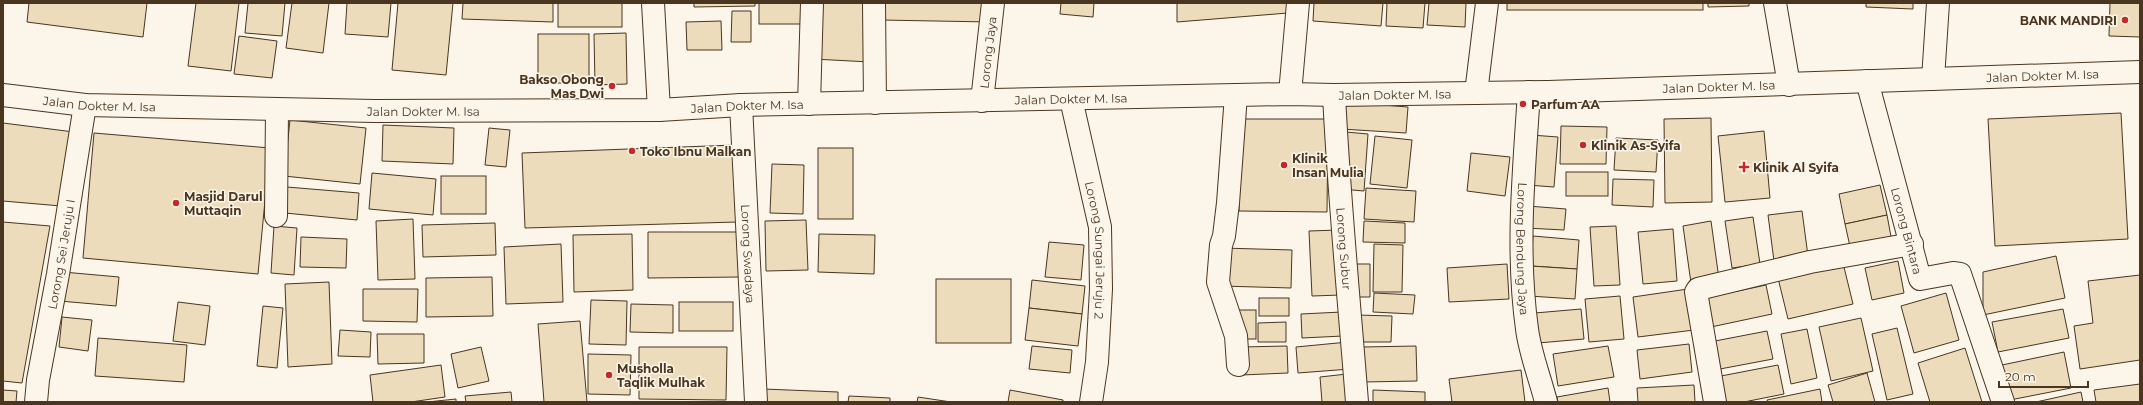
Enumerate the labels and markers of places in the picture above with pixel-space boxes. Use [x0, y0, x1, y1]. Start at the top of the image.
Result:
place label: BANK MANDIRI [2020, 13, 2117, 28]
marker: BANK MANDIRI [2120, 15, 2130, 25]
place label: Bakso Obong Mas Dwi [519, 72, 604, 101]
marker: Bakso Obong Mas Dwi [607, 81, 617, 91]
place label: Parfum AA [1531, 97, 1601, 112]
marker: Parfum AA [1518, 99, 1528, 109]
place label: Klinik As-Syifa [1591, 138, 1681, 153]
marker: Klinik As-Syifa [1578, 140, 1588, 150]
place label: Toko Ibnu Malkan [640, 144, 752, 159]
marker: Toko Ibnu Malkan [627, 146, 637, 156]
place label: Klinik Insan Mulia [1292, 151, 1364, 180]
marker: Klinik Insan Mulia [1279, 160, 1289, 170]
place label: Klinik Al Syifa [1753, 160, 1839, 175]
marker: Klinik Al Syifa [1738, 161, 1750, 173]
place label: Masjid Darul Muttaqin [184, 189, 263, 218]
marker: Masjid Darul Muttaqin [171, 198, 181, 208]
place label: Musholla Taqlik Mulhak [617, 361, 705, 390]
marker: Musholla Taqlik Mulhak [604, 370, 614, 380]

